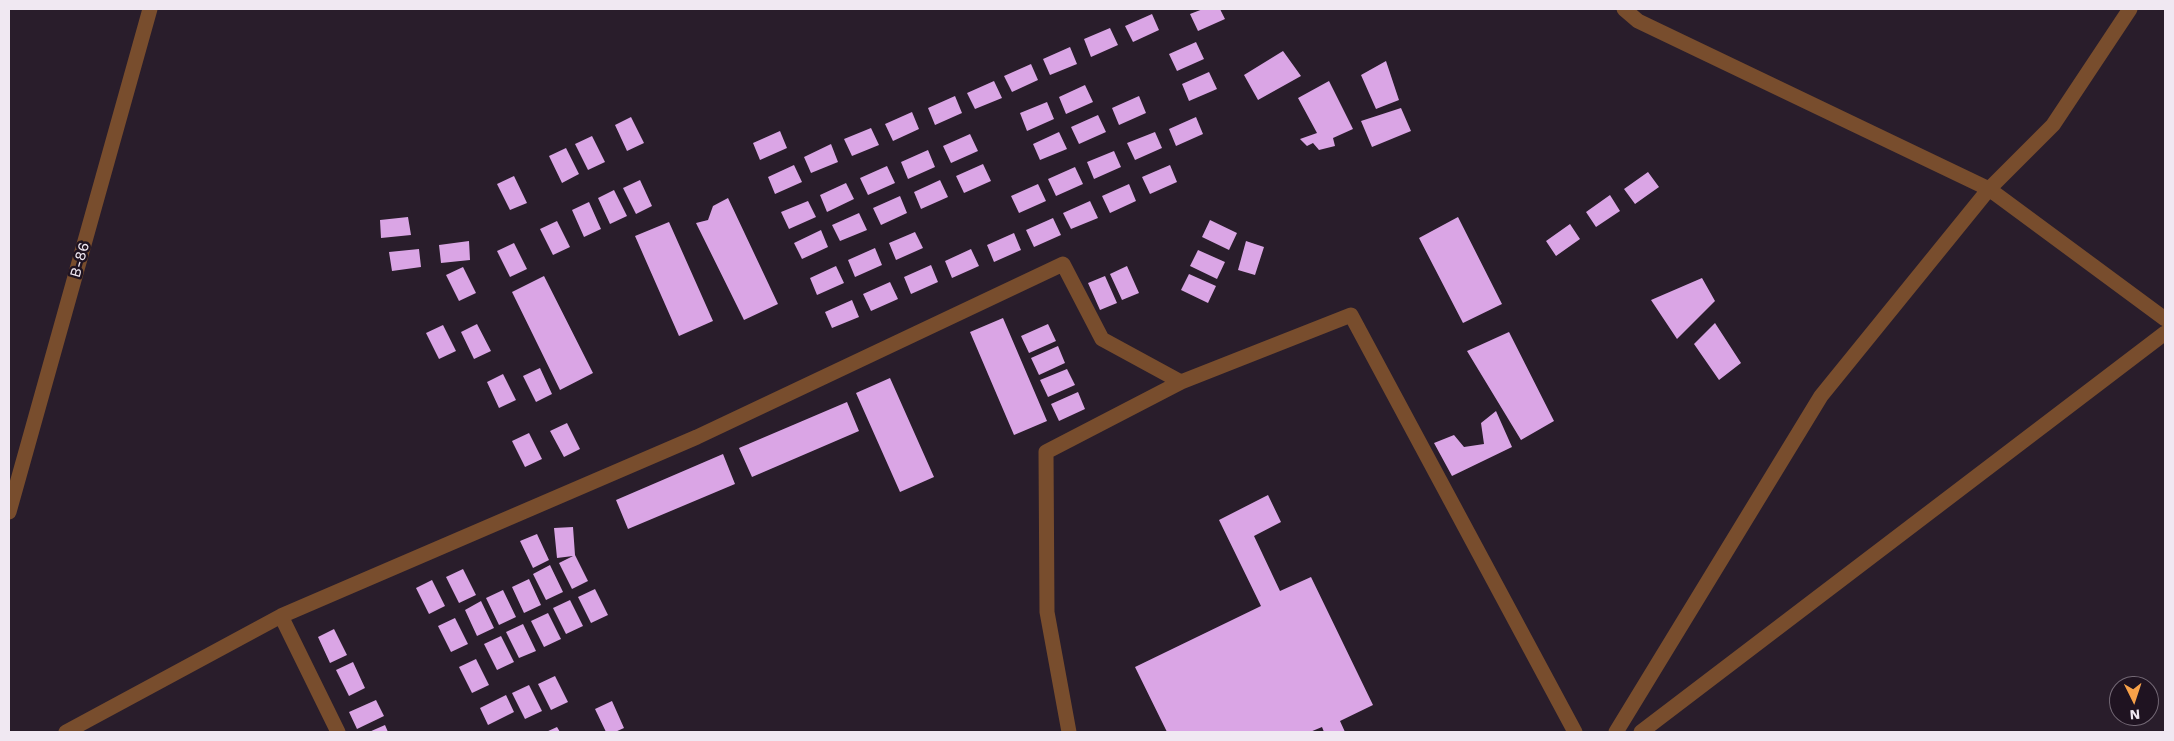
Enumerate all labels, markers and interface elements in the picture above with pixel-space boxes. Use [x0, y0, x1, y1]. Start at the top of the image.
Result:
street label: B-86 [66, 240, 94, 280]
north arrow [2109, 676, 2159, 726]
text: N [2129, 707, 2141, 723]

